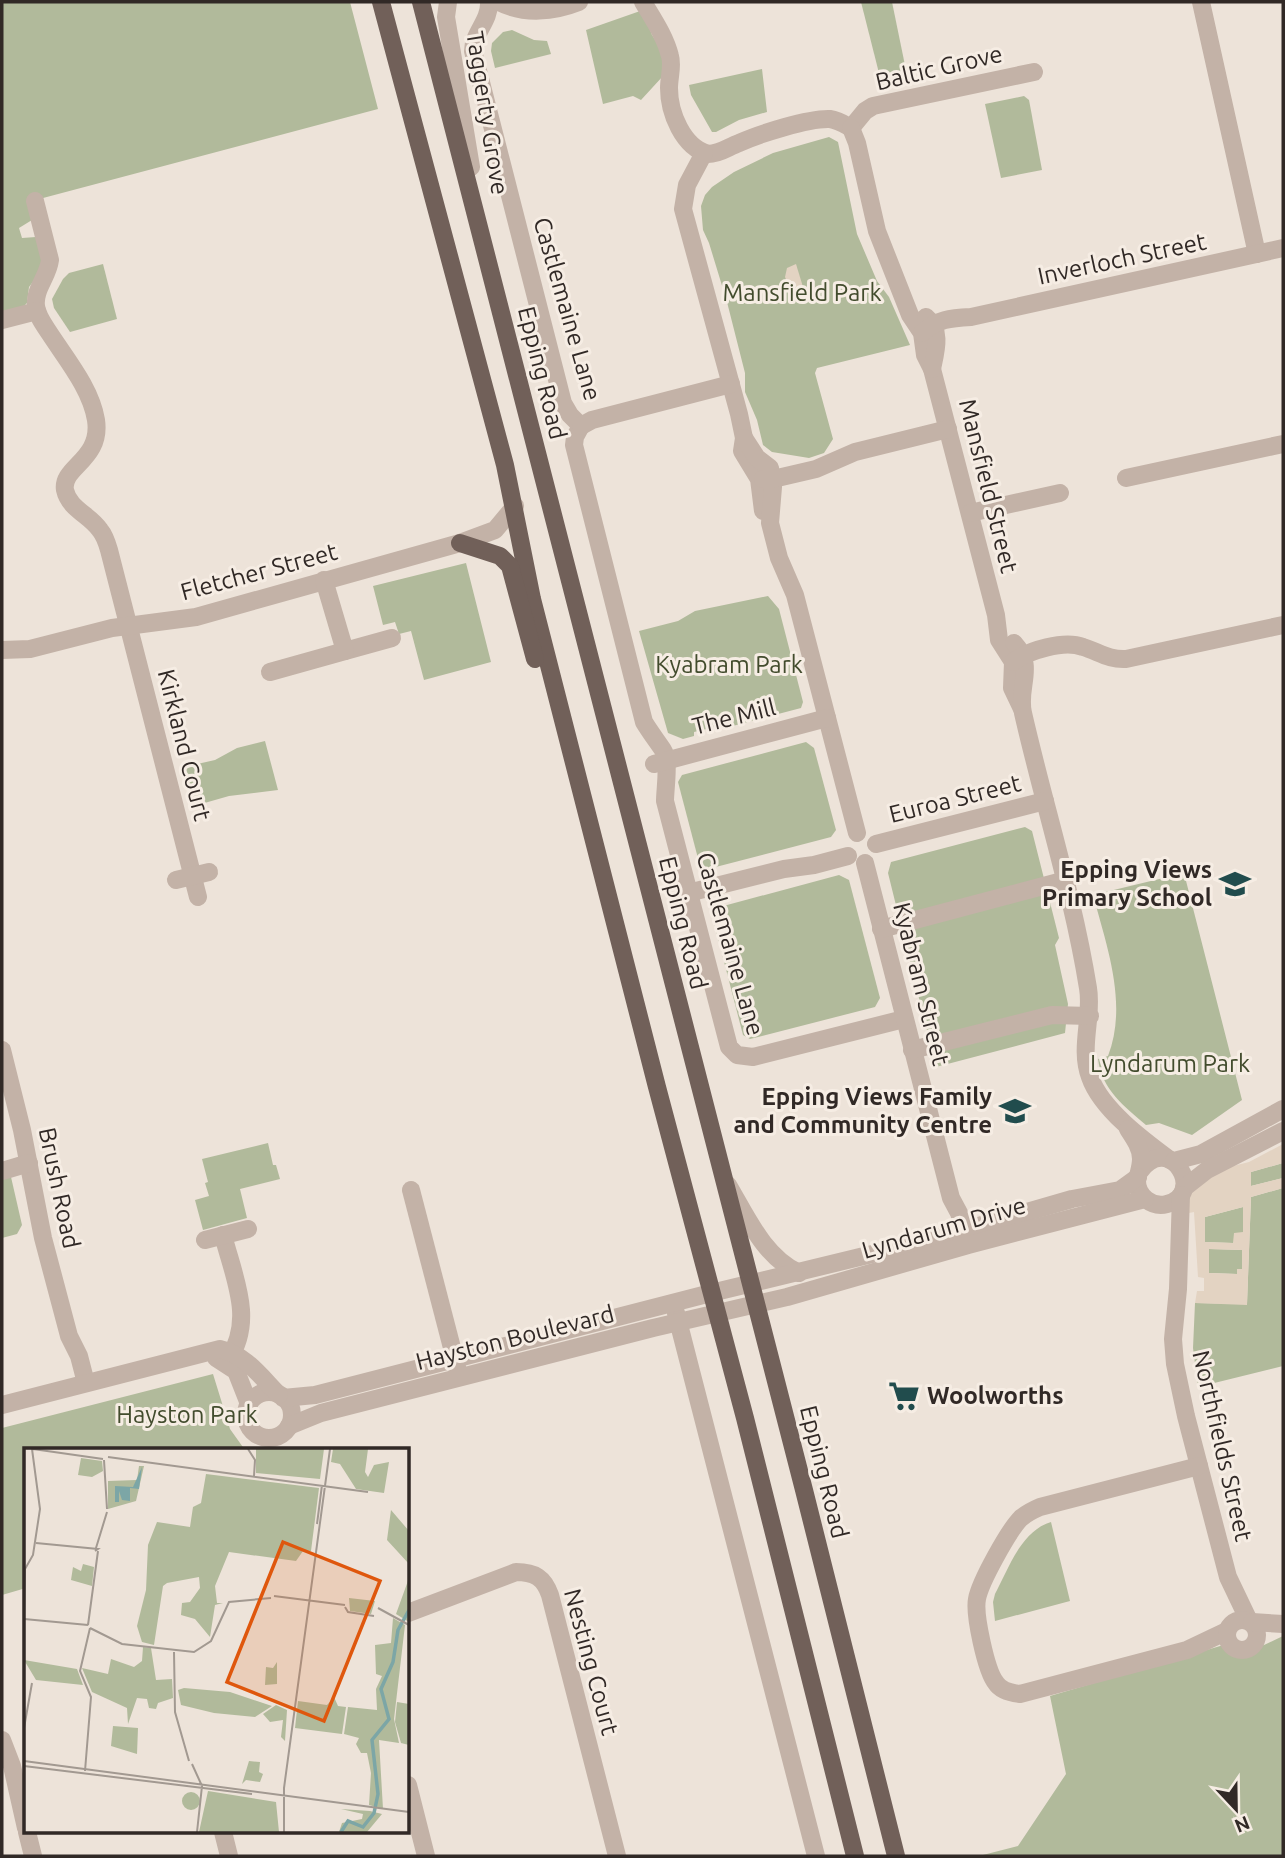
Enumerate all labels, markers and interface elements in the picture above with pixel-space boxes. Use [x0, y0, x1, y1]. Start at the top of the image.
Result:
street label: Taggerty Grove [461, 29, 514, 197]
street label: Baltic Grove [873, 40, 1005, 95]
street label: Castlemaine Lane [528, 214, 607, 404]
street label: Inverloch Street [1035, 227, 1209, 290]
park label: Mansfield Park [722, 279, 882, 306]
street label: Epping Road [513, 304, 572, 442]
street label: Mansfield Street [954, 396, 1023, 576]
street label: Fletcher Street [177, 537, 341, 605]
park label: Kyabram Park [655, 651, 803, 678]
street label: Kirkland Court [153, 666, 216, 824]
street label: The Mill [689, 693, 778, 740]
street label: Euroa Street [886, 769, 1024, 828]
street label: Castlemaine Lane [691, 849, 770, 1039]
street label: Epping Road [654, 854, 713, 992]
place label: Epping Views Primary School [1042, 856, 1212, 911]
school or university icon: Epping Views Primary School [1218, 867, 1252, 901]
street label: Kyabram Street [888, 900, 955, 1069]
park label: Lyndarum Park [1090, 1050, 1250, 1077]
place label: Epping Views Family and Community Centre [733, 1083, 992, 1138]
school or university icon: Epping Views Family and Community Centre [998, 1094, 1032, 1128]
street label: Brush Road [33, 1125, 85, 1251]
street label: Lyndarum Drive [859, 1191, 1029, 1264]
street label: Hayston Boulevard [413, 1300, 617, 1375]
street label: Northfields Street [1187, 1348, 1258, 1544]
supermarket icon: Woolworths [887, 1379, 921, 1413]
place label: Woolworths [927, 1382, 1063, 1409]
park label: Hayston Park [116, 1401, 258, 1428]
street label: Epping Road [795, 1403, 854, 1541]
inset map [24, 1448, 410, 1834]
street label: Nesting Court [559, 1586, 624, 1738]
north arrow [1201, 1774, 1271, 1844]
text: N [1232, 1812, 1253, 1838]

